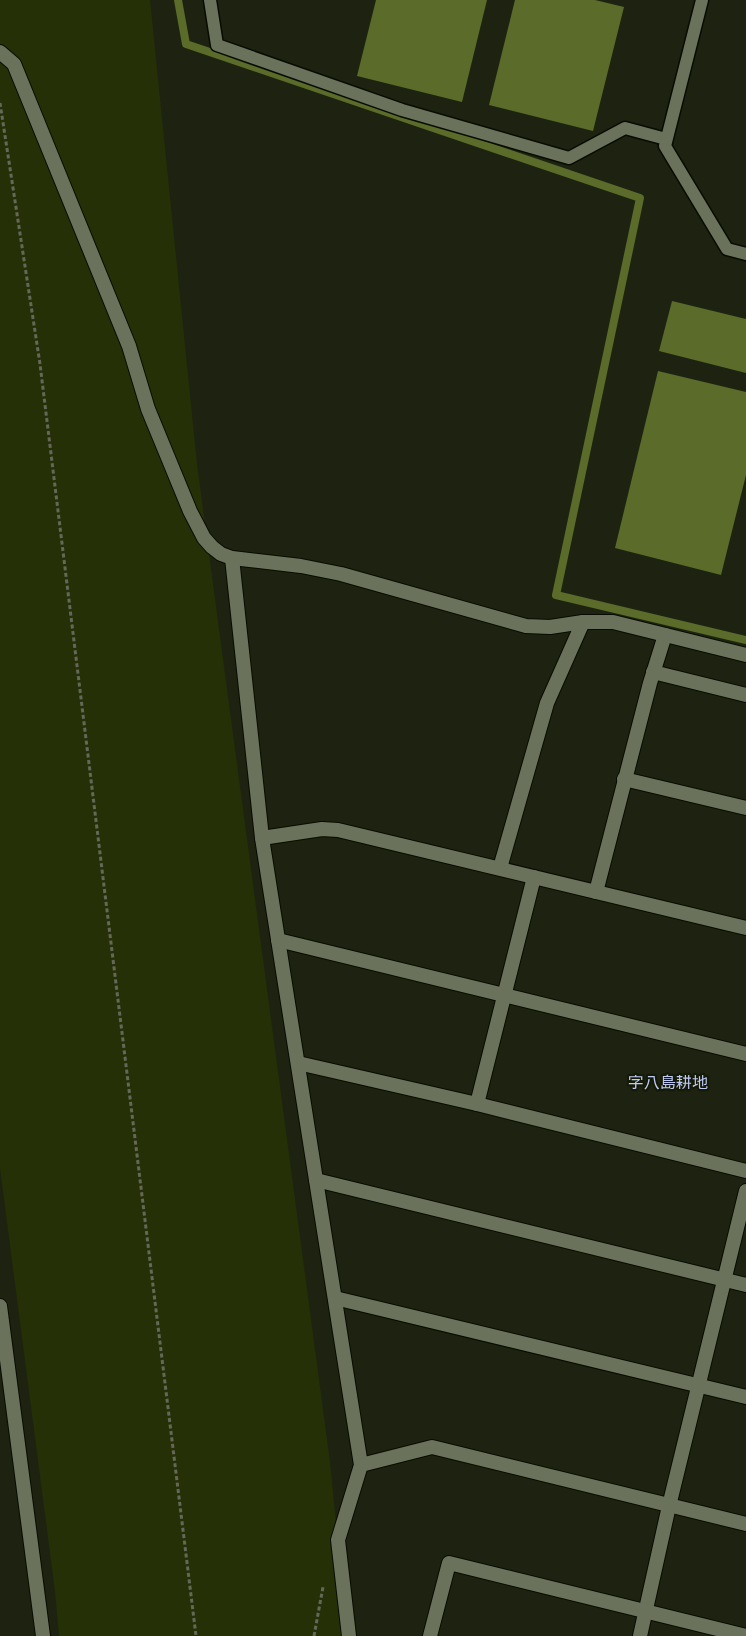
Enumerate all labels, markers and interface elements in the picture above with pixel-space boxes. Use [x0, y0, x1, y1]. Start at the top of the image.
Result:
district label: 字八島耕地 [628, 1074, 708, 1093]

